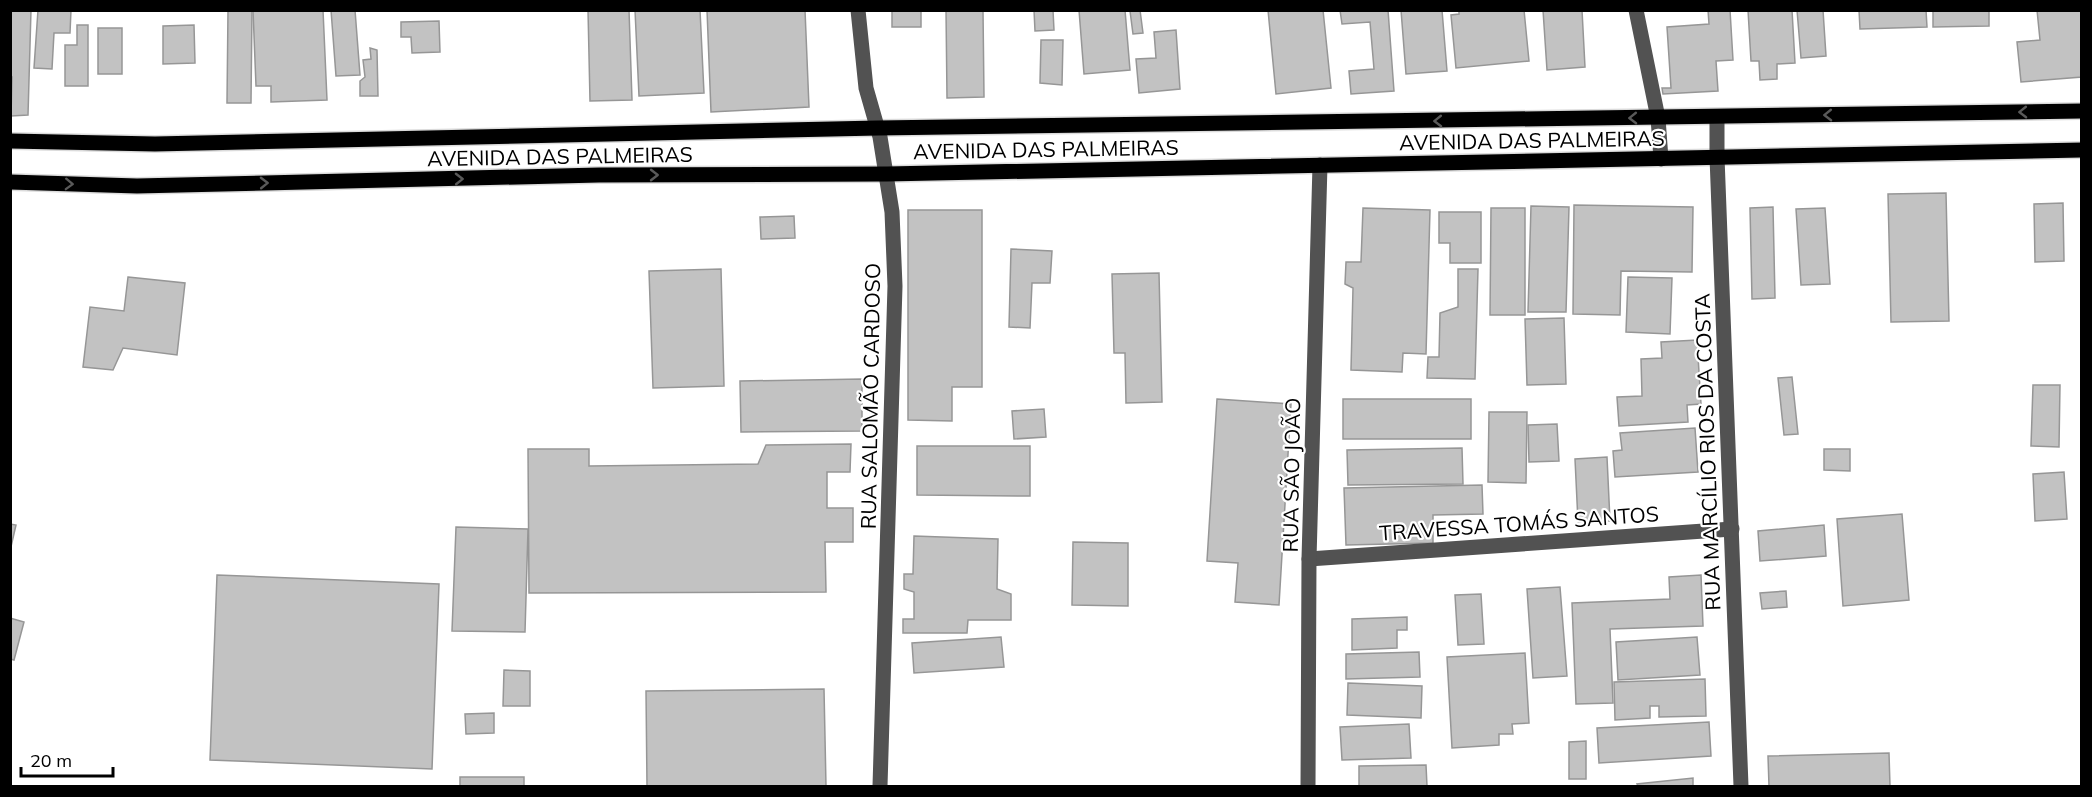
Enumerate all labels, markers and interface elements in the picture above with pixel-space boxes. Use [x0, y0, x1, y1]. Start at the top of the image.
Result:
one-way arrow [2019, 106, 2028, 118]
one-way arrow [1824, 109, 1833, 121]
one-way arrow [1629, 112, 1638, 124]
one-way arrow [1434, 115, 1443, 127]
street label: AVENIDA DAS PALMEIRAS [1399, 125, 1665, 155]
street label: AVENIDA DAS PALMEIRAS [913, 134, 1179, 164]
street label: AVENIDA DAS PALMEIRAS [427, 141, 693, 171]
one-way arrow [649, 169, 658, 181]
one-way arrow [454, 172, 463, 185]
one-way arrow [259, 177, 268, 190]
one-way arrow [64, 178, 73, 190]
street label: RUA SALOMÃO CARDOSO [855, 263, 885, 529]
street label: RUA MARCÍLIO RIOS DA COSTA [1688, 292, 1726, 611]
street label: RUA SÃO JOÃO [1277, 397, 1305, 553]
street label: TRAVESSA TOMÁS SANTOS [1378, 500, 1660, 546]
scale bar [21, 740, 112, 778]
text: 20 m [30, 749, 72, 772]

